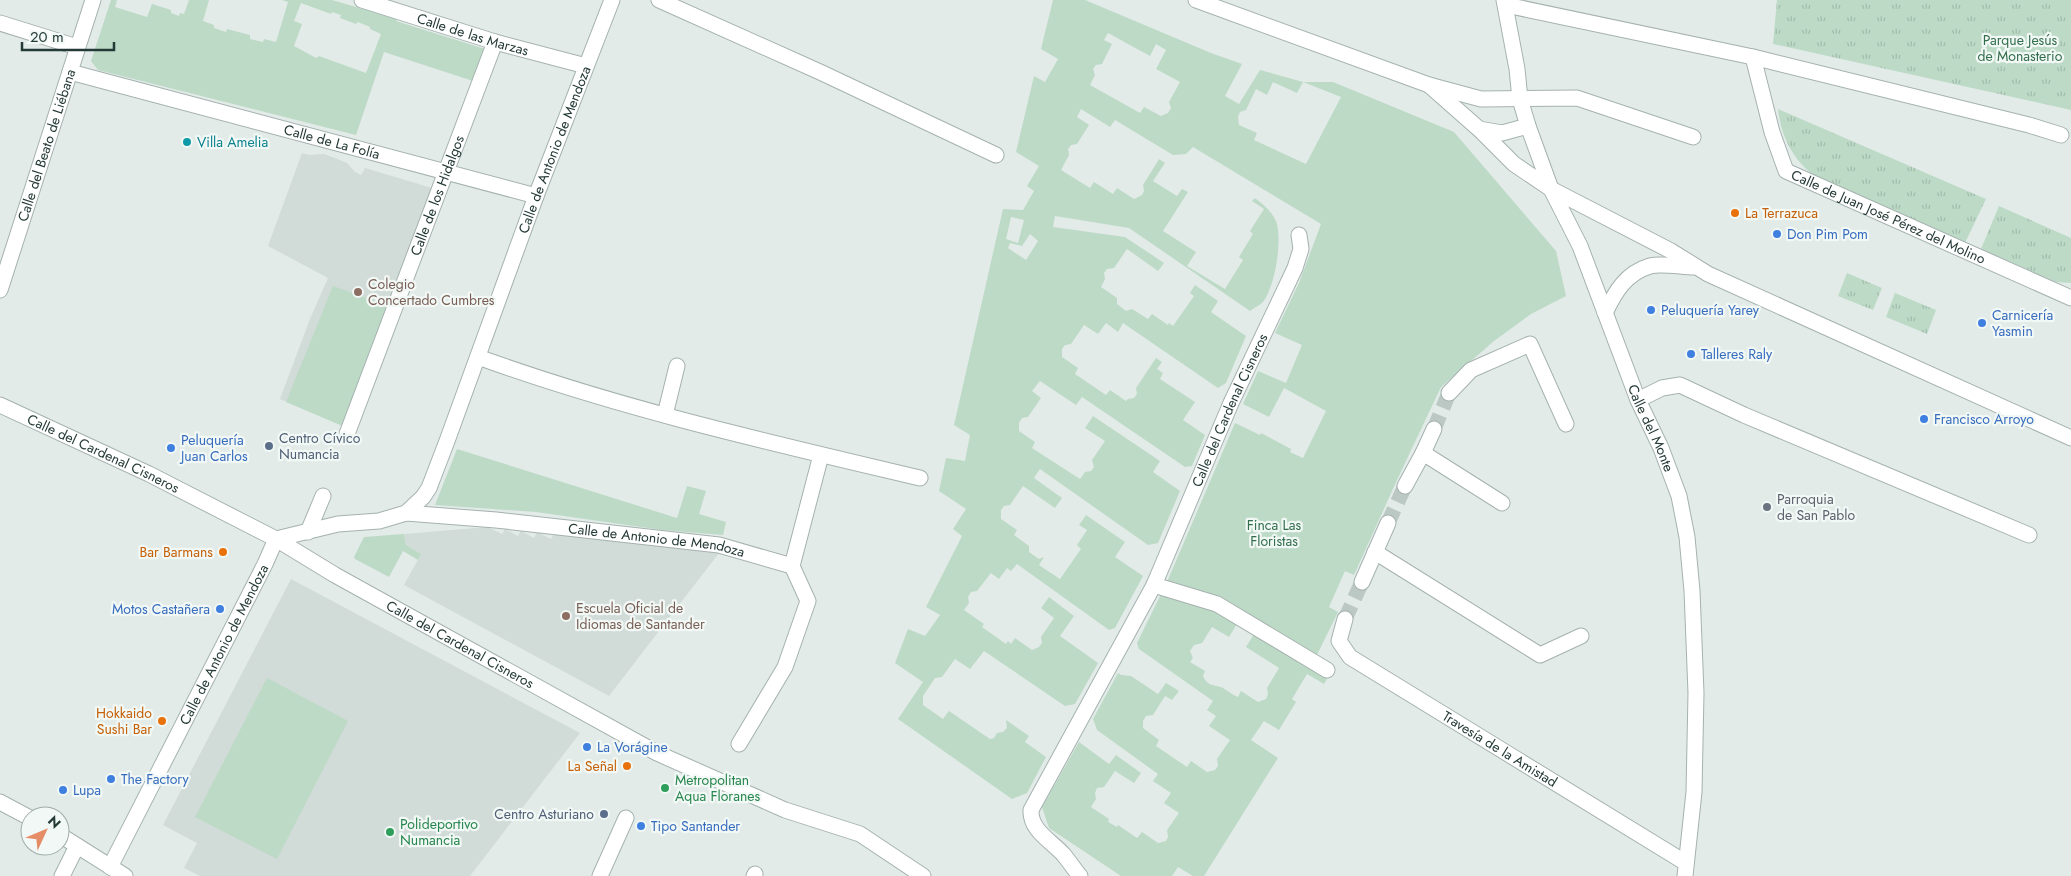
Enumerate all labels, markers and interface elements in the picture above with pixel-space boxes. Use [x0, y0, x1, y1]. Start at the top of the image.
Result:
street label: Calle de las Marzas [414, 8, 531, 61]
scale bar [22, 20, 115, 52]
text: 20 m [30, 26, 64, 48]
park label: Parque Jesús de Monasterio [1978, 30, 2063, 66]
street label: Calle de Antonio de Mendoza [513, 63, 596, 236]
street label: Calle del Beato de Liébana [13, 66, 80, 224]
street label: Calle de La Folía [282, 119, 382, 164]
place label: Villa Amelia [197, 132, 268, 152]
street label: Calle de los Hidalgos [405, 132, 469, 259]
marker: Villa Amelia [181, 136, 193, 148]
street label: Calle de Juan José Pérez del Molino [1788, 165, 1989, 269]
place label: La Terrazuca [1745, 203, 1818, 223]
marker: La Terrazuca [1729, 207, 1741, 219]
place label: Don Pim Pom [1787, 224, 1868, 244]
marker: Don Pim Pom [1771, 228, 1783, 240]
place label: Colegio Concertado Cumbres [368, 274, 495, 310]
marker: Colegio Concertado Cumbres [352, 286, 364, 298]
place label: Peluquería Yarey [1661, 300, 1760, 320]
marker: Peluquería Yarey [1645, 304, 1657, 316]
place label: Carnicería Yasmin [1992, 305, 2053, 341]
marker: Carnicería Yasmin [1976, 317, 1988, 329]
street label: Calle del Cardenal Cisneros [1187, 330, 1273, 490]
place label: Talleres Raly [1701, 344, 1773, 364]
marker: Talleres Raly [1685, 348, 1697, 360]
street label: Calle del Monte [1623, 381, 1679, 475]
street label: Calle del Cardenal Cisneros [24, 409, 183, 498]
place label: Francisco Arroyo [1934, 409, 2034, 429]
marker: Francisco Arroyo [1918, 413, 1930, 425]
place label: Centro Cívico Numancia [279, 428, 361, 464]
place label: Peluquería Juan Carlos [179, 430, 248, 466]
marker: Centro Cívico Numancia [263, 440, 275, 452]
marker: Peluquería Juan Carlos [165, 442, 177, 454]
place label: Parroquia de San Pablo [1777, 489, 1856, 525]
marker: Parroquia de San Pablo [1761, 501, 1773, 513]
park label: Finca Las Floristas [1247, 515, 1302, 551]
street label: Calle de Antonio de Mendoza [567, 518, 747, 562]
place label: Bar Barmans [139, 542, 213, 562]
marker: Bar Barmans [217, 546, 229, 558]
street label: Calle de Antonio de Mendoza [174, 561, 273, 728]
street label: Calle del Cardenal Cisneros [383, 595, 538, 693]
place label: Escuela Oficial de Idiomas de Santander [576, 598, 705, 634]
place label: Motos Castañera [112, 599, 210, 619]
marker: Motos Castañera [214, 603, 226, 615]
marker: Escuela Oficial de Idiomas de Santander [560, 610, 572, 622]
place label: Hokkaido Sushi Bar [96, 703, 152, 739]
street label: Travesía de la Amistad [1439, 706, 1561, 792]
marker: Hokkaido Sushi Bar [156, 715, 168, 727]
place label: La Vorágine [597, 737, 668, 757]
marker: La Vorágine [581, 741, 593, 753]
place label: La Señal [568, 756, 617, 776]
marker: La Señal [621, 760, 633, 772]
place label: The Factory [121, 769, 190, 789]
place label: Metropolitan Aqua Floranes [675, 770, 760, 806]
marker: The Factory [105, 773, 117, 785]
place label: Lupa [73, 780, 101, 800]
marker: Metropolitan Aqua Floranes [659, 782, 671, 794]
marker: Lupa [57, 784, 69, 796]
place label: Centro Asturiano [494, 804, 594, 824]
north arrow [20, 806, 70, 856]
marker: Centro Asturiano [598, 808, 610, 820]
text: N [43, 811, 65, 833]
place label: Polideportivo Numancia [400, 814, 478, 850]
place label: Tipo Santander [651, 816, 740, 836]
marker: Tipo Santander [635, 820, 647, 832]
marker: Polideportivo Numancia [384, 826, 396, 838]

